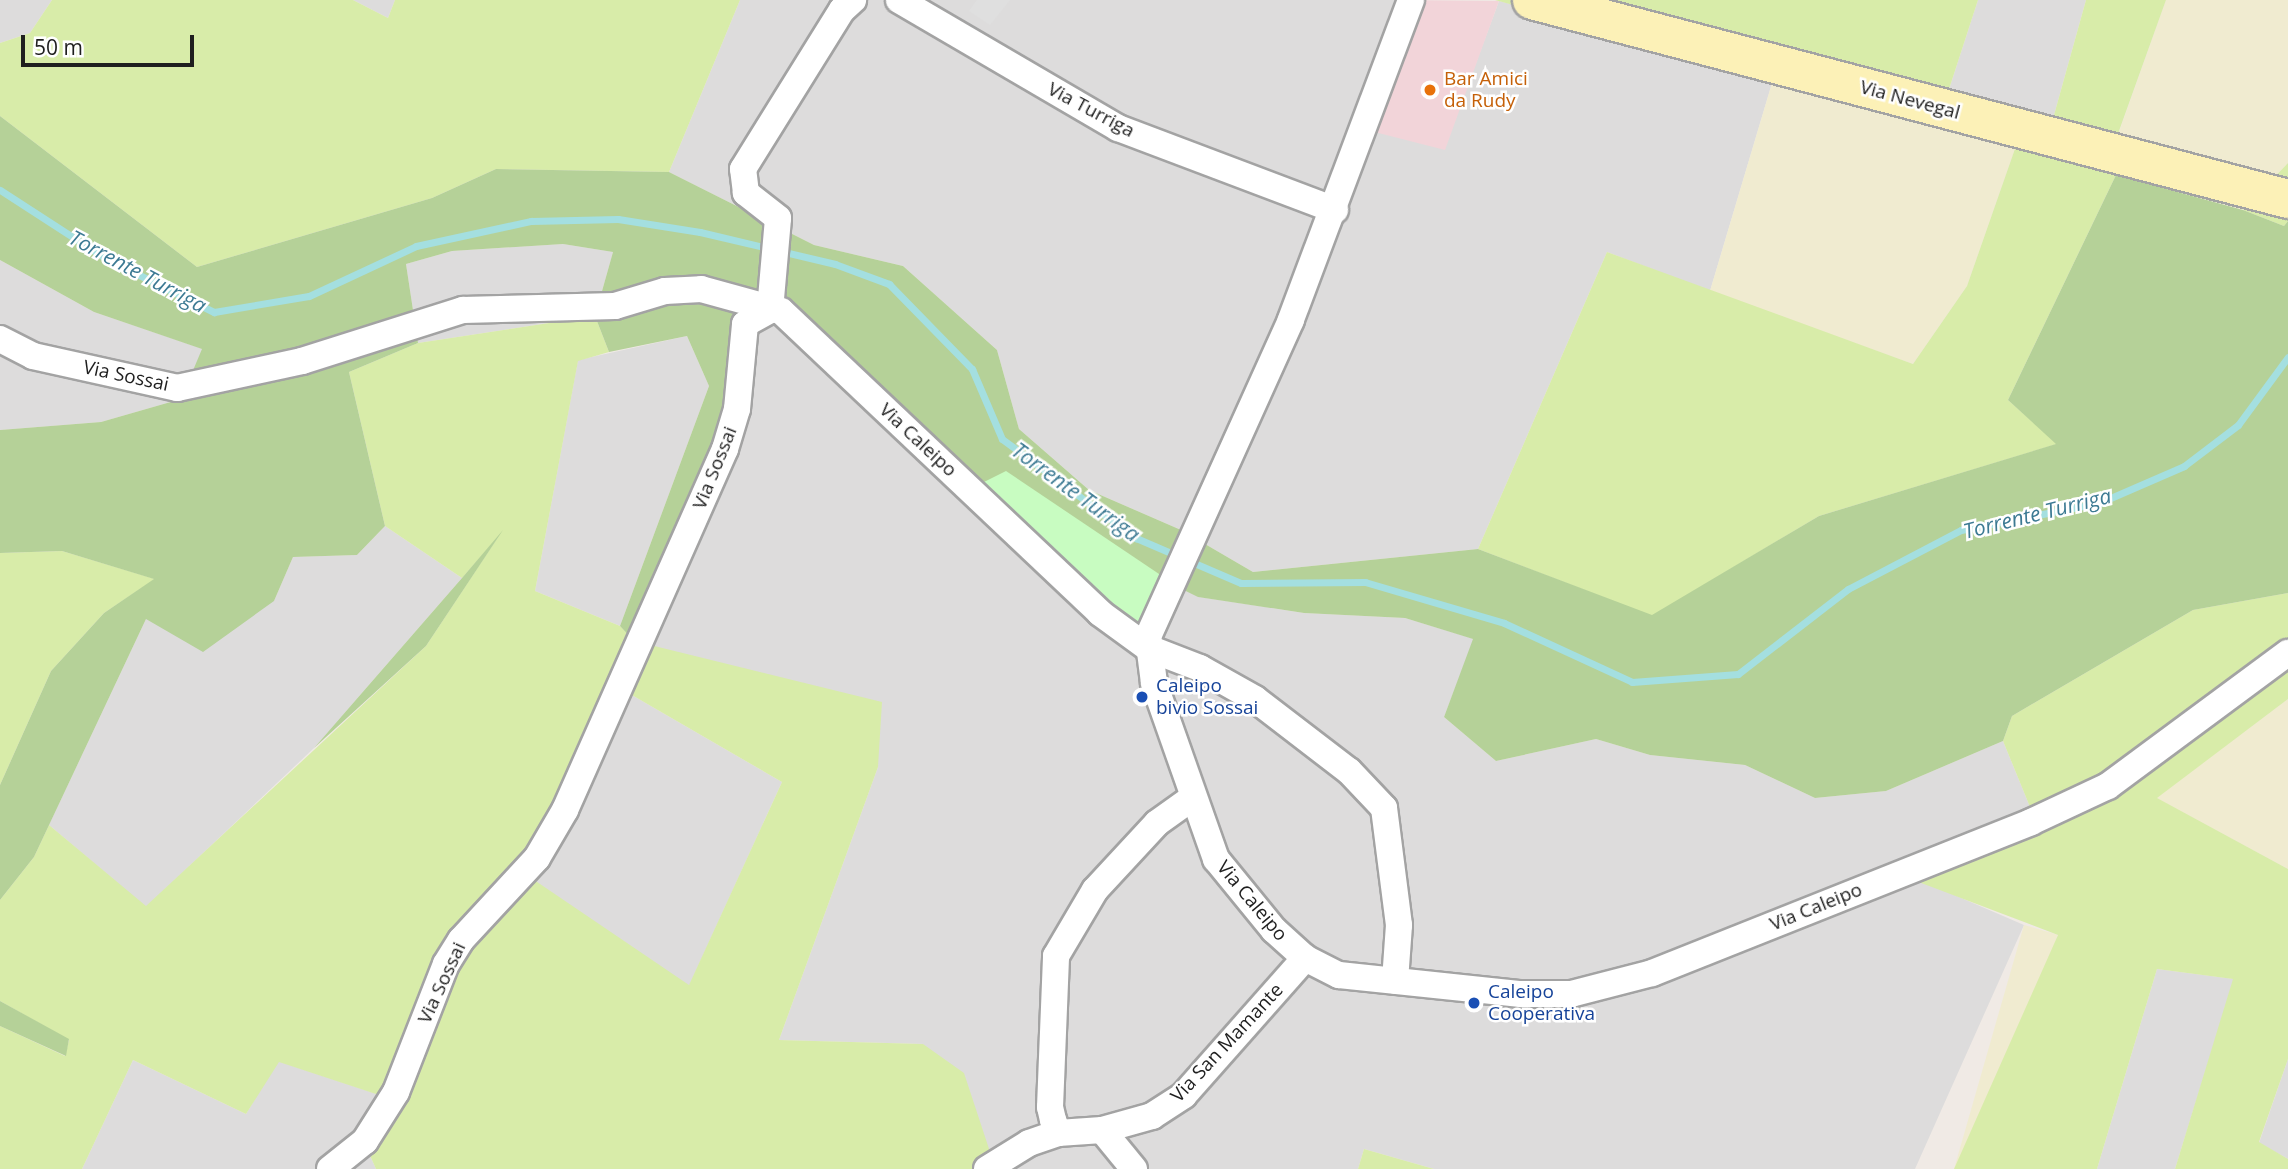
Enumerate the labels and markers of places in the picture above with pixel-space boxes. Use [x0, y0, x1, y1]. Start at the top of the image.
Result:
place label: Bar Amici da Rudy [1444, 68, 1528, 112]
marker: Bar Amici da Rudy [1422, 82, 1438, 98]
place label: Caleipo bivio Sossai [1156, 675, 1258, 719]
marker: Caleipo bivio Sossai [1134, 689, 1150, 705]
place label: Caleipo Cooperativa [1488, 981, 1595, 1025]
marker: Caleipo Cooperativa [1466, 995, 1482, 1011]

